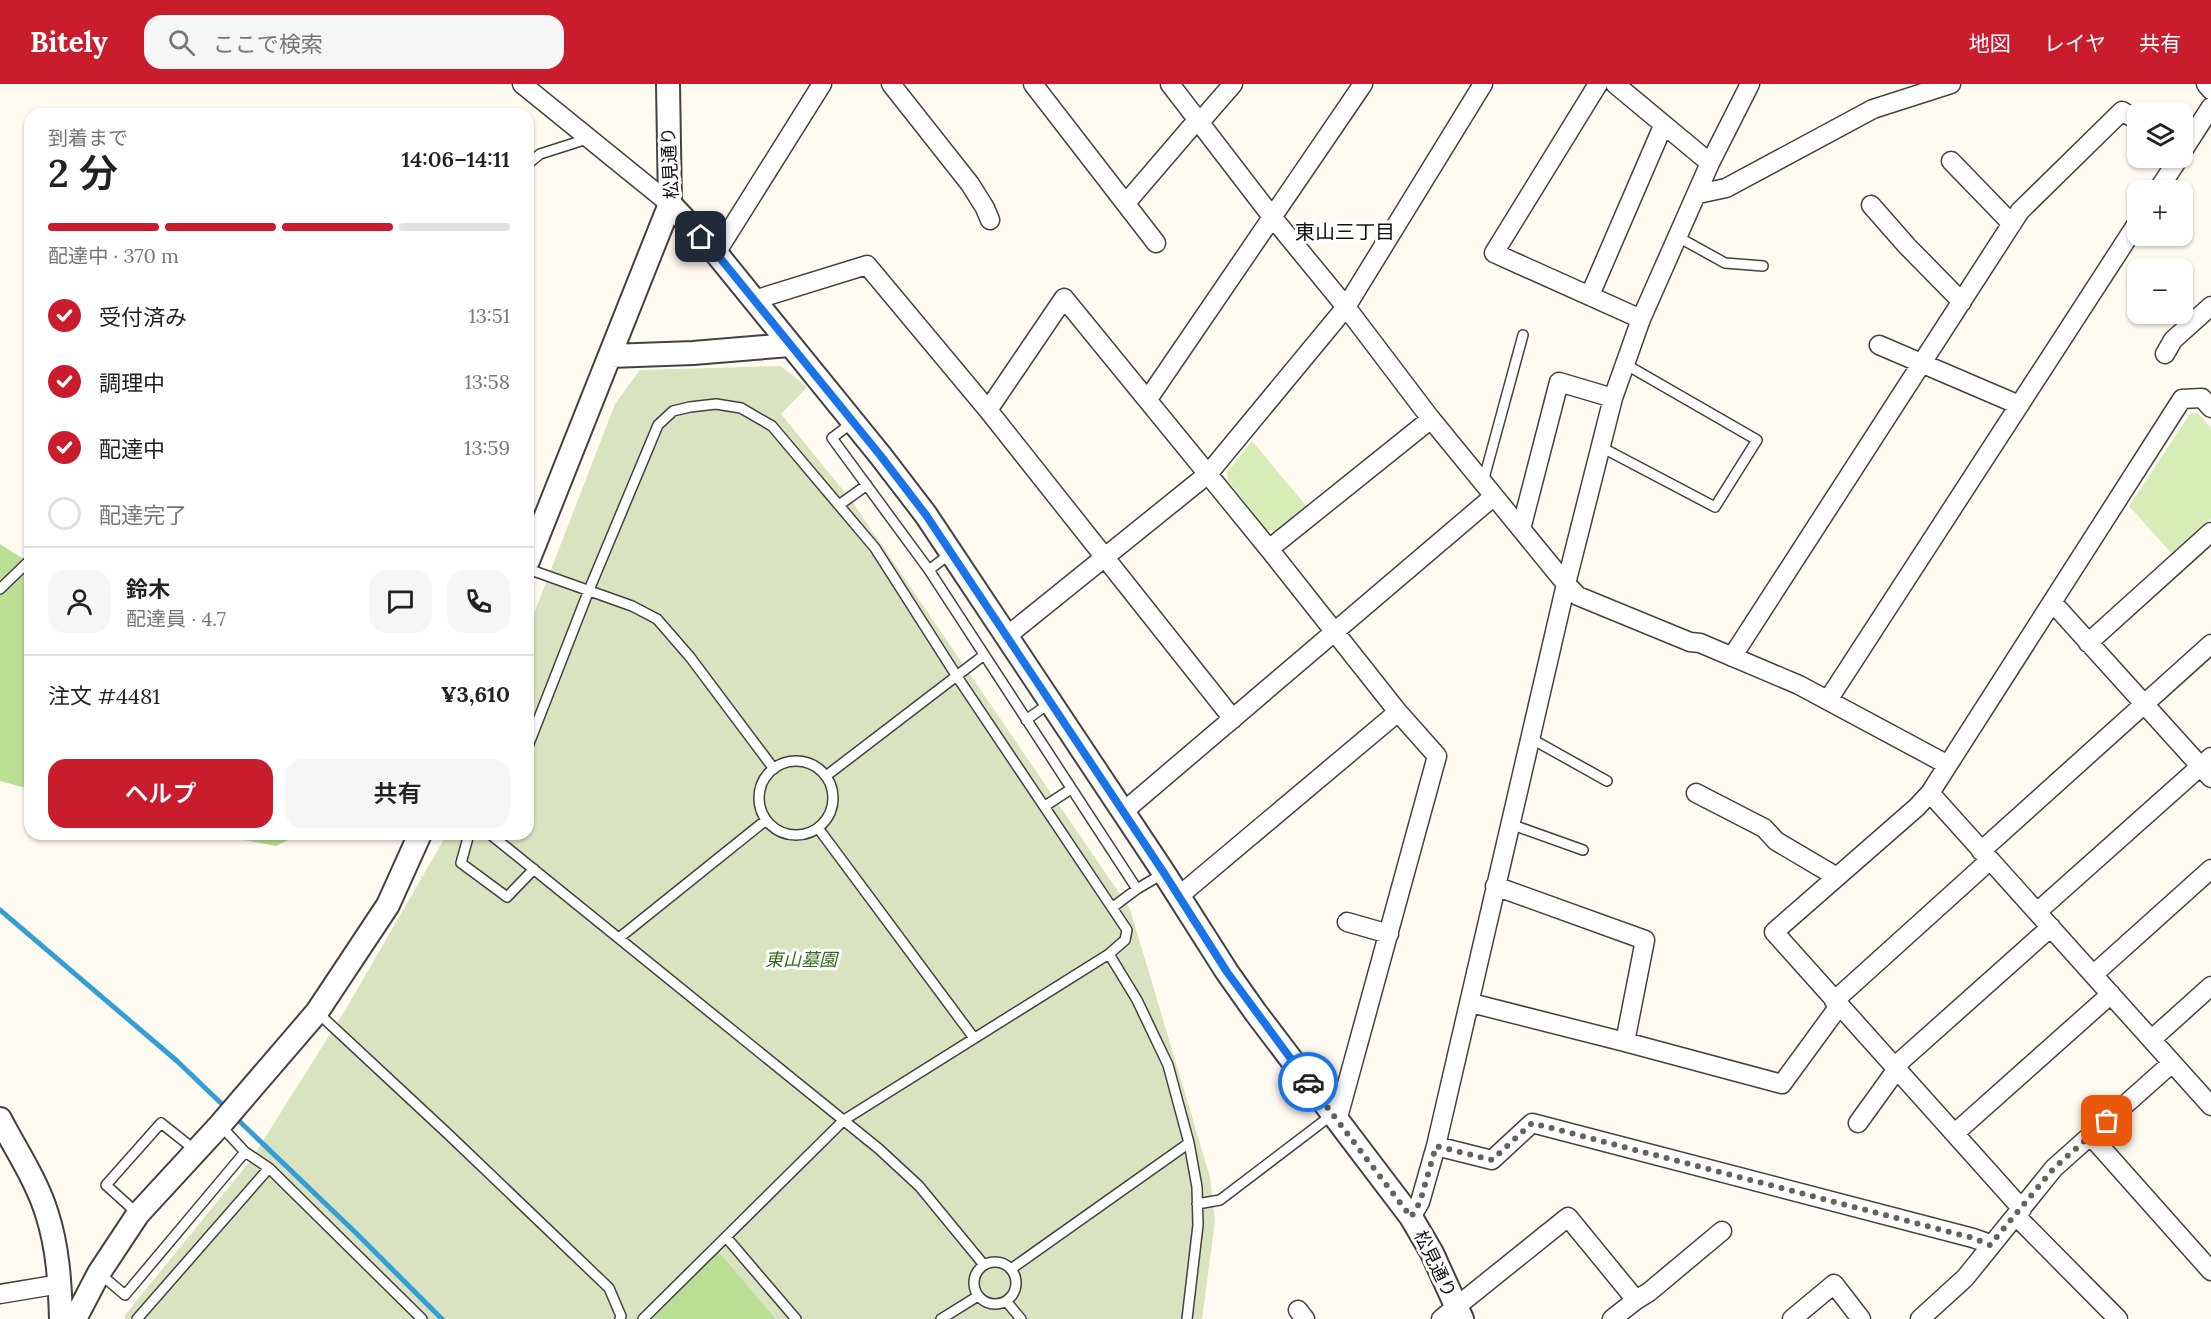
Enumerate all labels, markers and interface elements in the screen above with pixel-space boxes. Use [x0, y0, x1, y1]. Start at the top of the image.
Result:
search box [144, 15, 564, 69]
text: Bitely [30, 24, 108, 60]
icon: search [165, 26, 198, 59]
text: ここで検索 [213, 30, 323, 58]
text: 地図 [1969, 30, 2011, 57]
text: レイヤ [2044, 30, 2106, 57]
text: 共有 [2139, 30, 2181, 57]
map controls [2127, 102, 2193, 324]
button: layers [2127, 102, 2193, 168]
text: 到着まで [48, 125, 128, 150]
street label: 松見通り [656, 126, 683, 200]
text: 14:06–14:11 [402, 145, 510, 173]
text: 2 分 [48, 148, 118, 198]
button: + [2127, 180, 2193, 246]
pin [675, 211, 726, 262]
district label: 東山三丁目 [1295, 219, 1395, 244]
icon: home [684, 220, 717, 253]
text: 配達中 · 370 m [48, 243, 179, 268]
button: − [2127, 258, 2193, 324]
icon: check [48, 299, 81, 332]
text: 受付済み [99, 303, 187, 331]
text: 13:51 [468, 303, 510, 328]
icon: check [48, 365, 81, 398]
text: 調理中 [99, 369, 165, 397]
text: 13:58 [464, 369, 510, 394]
icon: check [48, 431, 81, 464]
text: 配達中 [99, 435, 165, 463]
text: 13:59 [464, 435, 510, 460]
text: 配達完了 [99, 501, 187, 529]
button: person [48, 570, 111, 633]
button: chat [369, 570, 432, 633]
button: phone [447, 570, 510, 633]
text: 鈴木 [126, 575, 170, 603]
text: 配達員 · 4.7 [126, 606, 226, 631]
text: ¥3,610 [441, 680, 510, 708]
text: 注文 #4481 [48, 682, 160, 710]
button: ヘルプ [48, 759, 273, 828]
button: 共有 [285, 759, 510, 828]
park label: 東山墓園 [765, 948, 840, 971]
courier [1278, 1052, 1338, 1112]
icon: car [1292, 1066, 1325, 1099]
pin [2081, 1095, 2132, 1146]
icon: bag [2090, 1104, 2123, 1137]
street label: 松見通り [1409, 1226, 1462, 1301]

